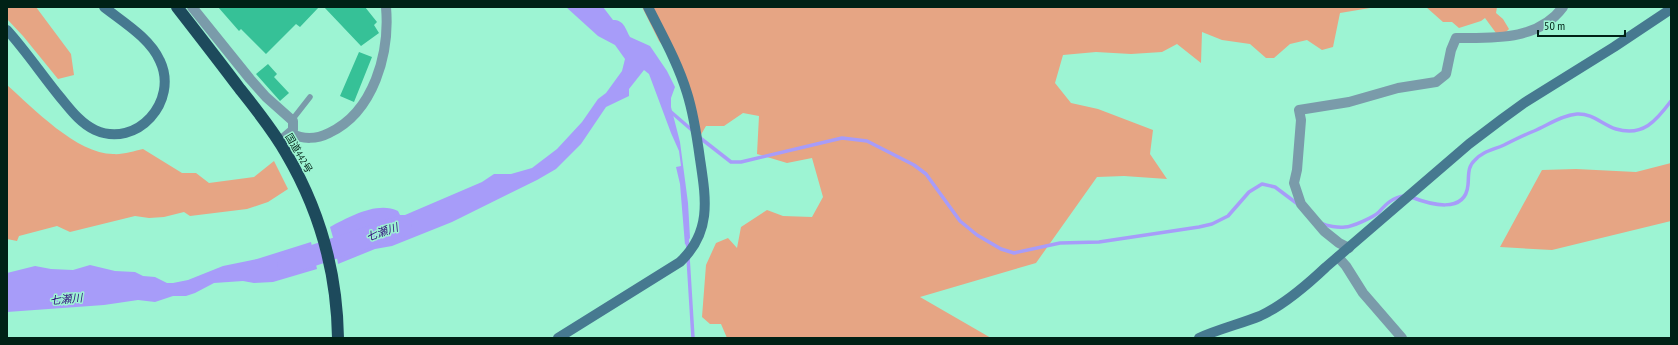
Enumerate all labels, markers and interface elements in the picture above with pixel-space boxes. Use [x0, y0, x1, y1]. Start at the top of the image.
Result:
scale bar [1538, 12, 1625, 38]
text: 50 m [1544, 18, 1565, 33]
street label: 国道442号 [282, 131, 316, 175]
water label: 七瀬川 [364, 220, 401, 244]
water label: 七瀬川 [49, 291, 84, 307]

